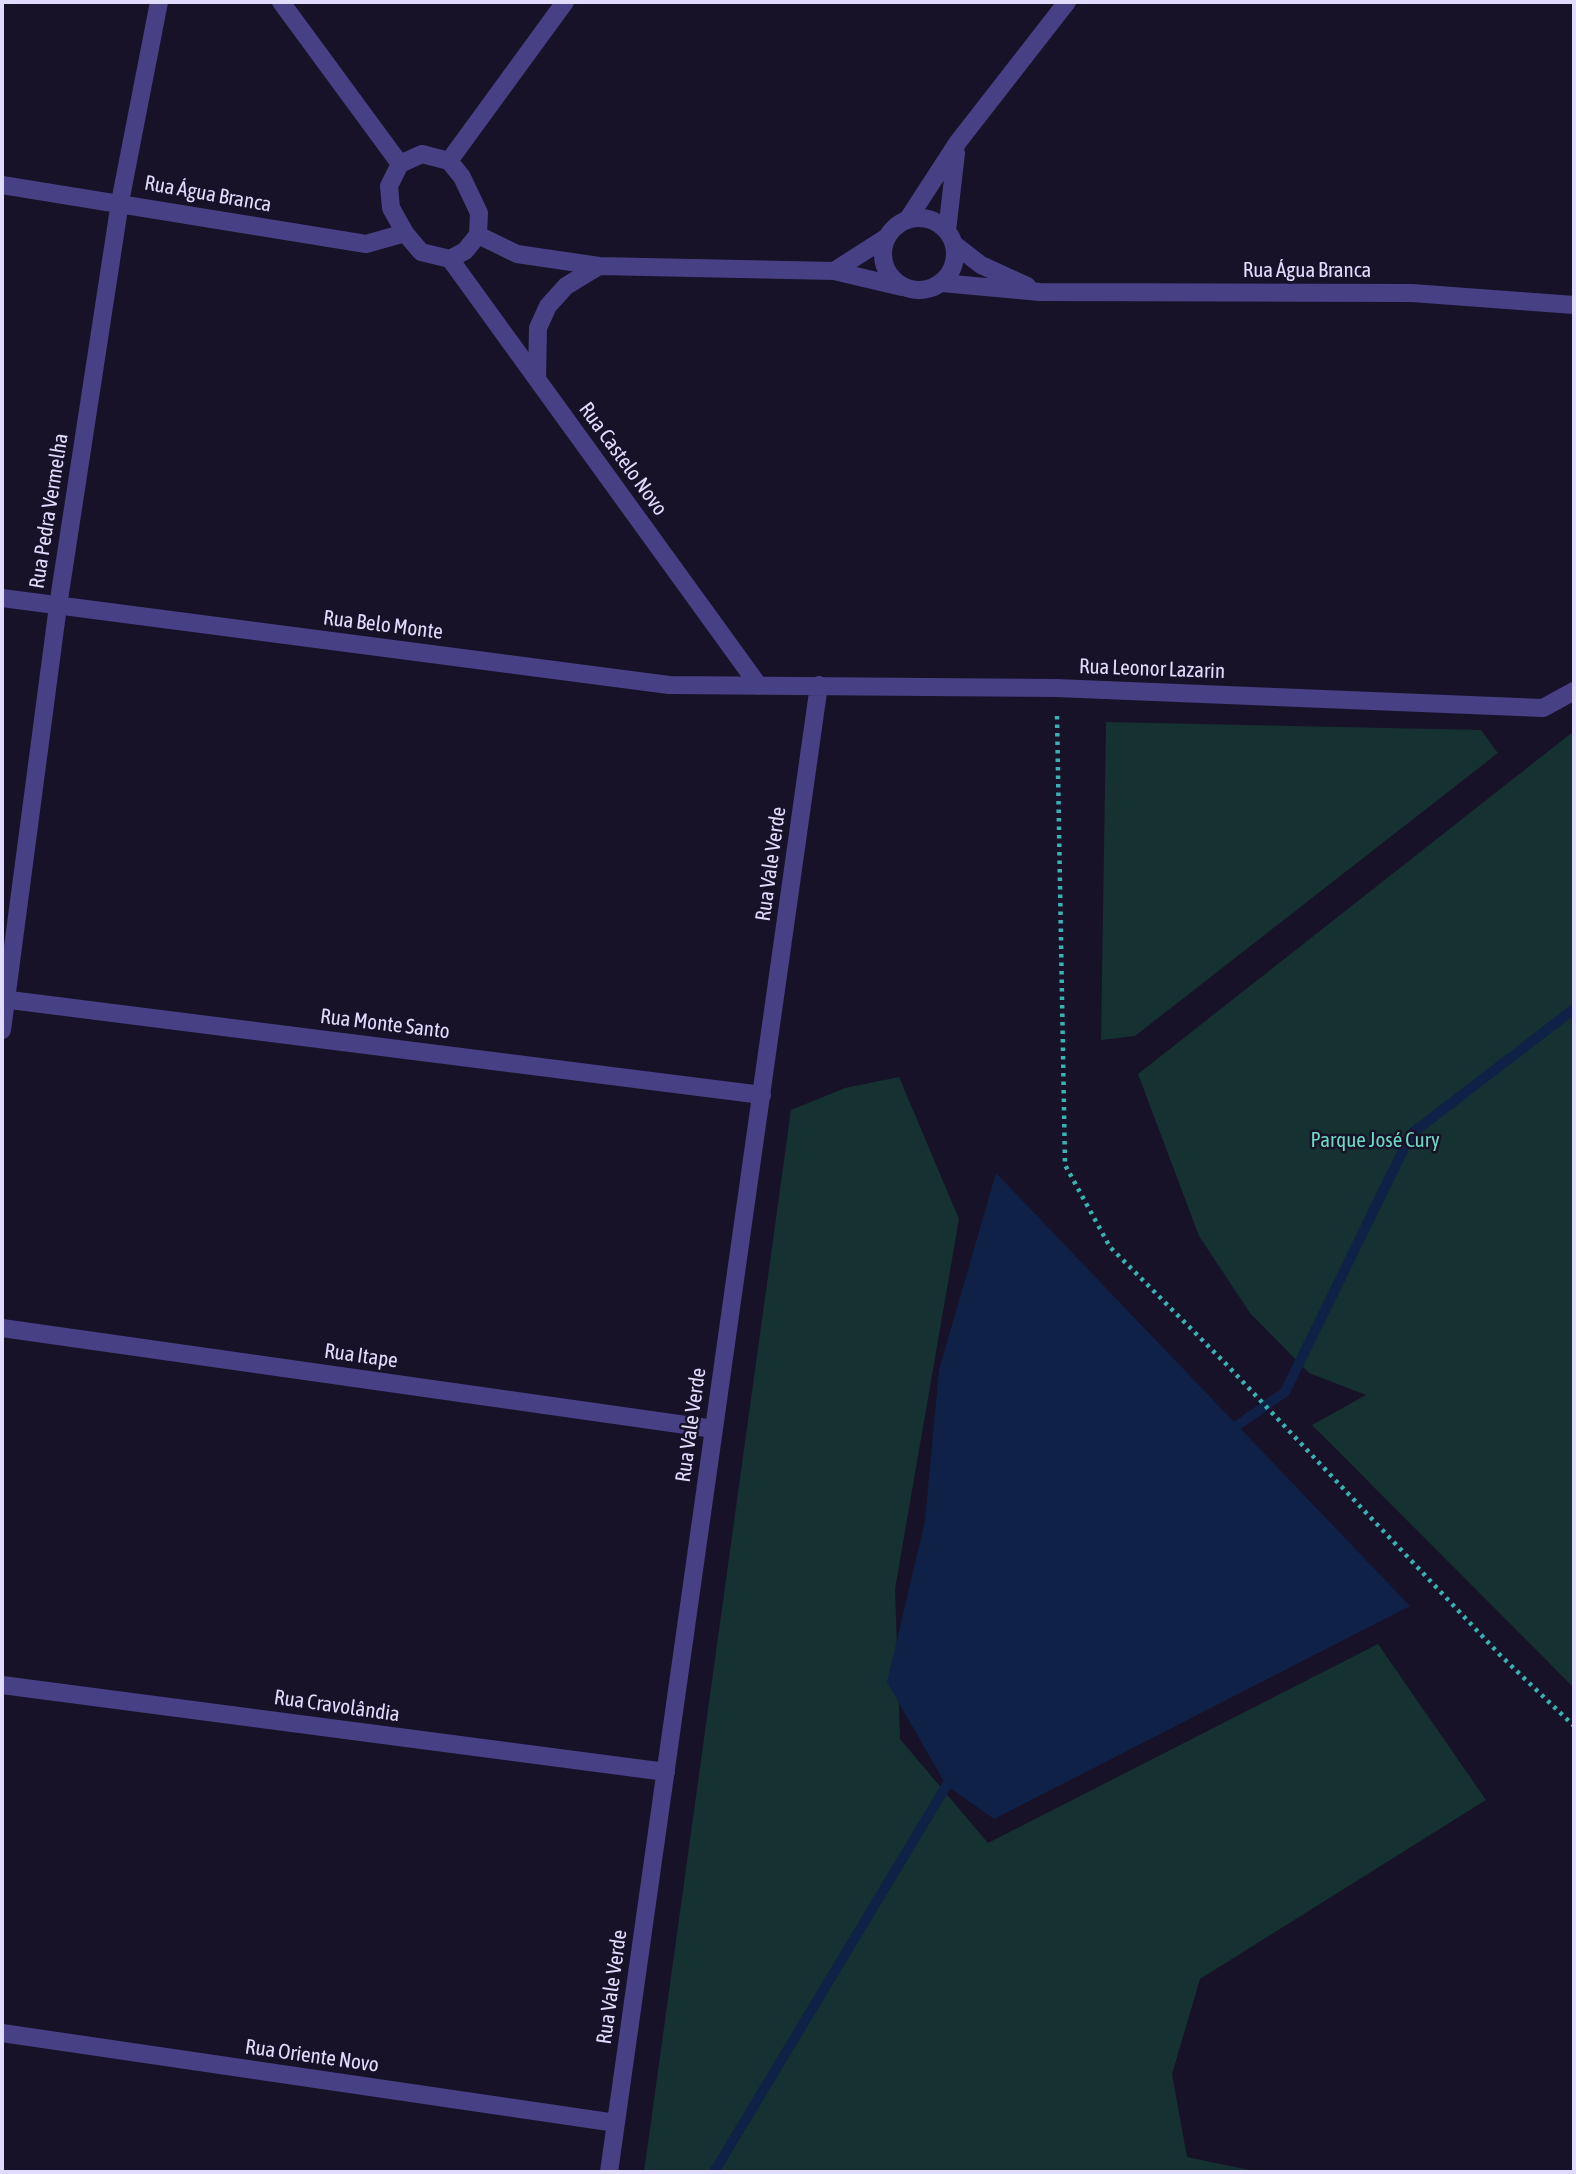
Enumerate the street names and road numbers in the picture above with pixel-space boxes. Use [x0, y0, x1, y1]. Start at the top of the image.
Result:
street label: Rua Água Branca [142, 170, 274, 218]
street label: Rua Água Branca [1243, 257, 1371, 283]
street label: Rua Castelo Novo [573, 397, 673, 521]
street label: Rua Pedra Vermelha [24, 432, 74, 590]
street label: Rua Belo Monte [322, 605, 444, 645]
street label: Rua Leonor Lazarin [1078, 654, 1226, 684]
street label: Rua Vale Verde [750, 805, 792, 923]
street label: Rua Monte Santo [319, 1004, 451, 1044]
street label: Rua Itape [323, 1338, 399, 1374]
street label: Rua Vale Verde [670, 1366, 712, 1484]
street label: Rua Cravolândia [273, 1685, 401, 1727]
street label: Rua Vale Verde [591, 1928, 633, 2046]
street label: Rua Oriente Novo [243, 2034, 381, 2078]

